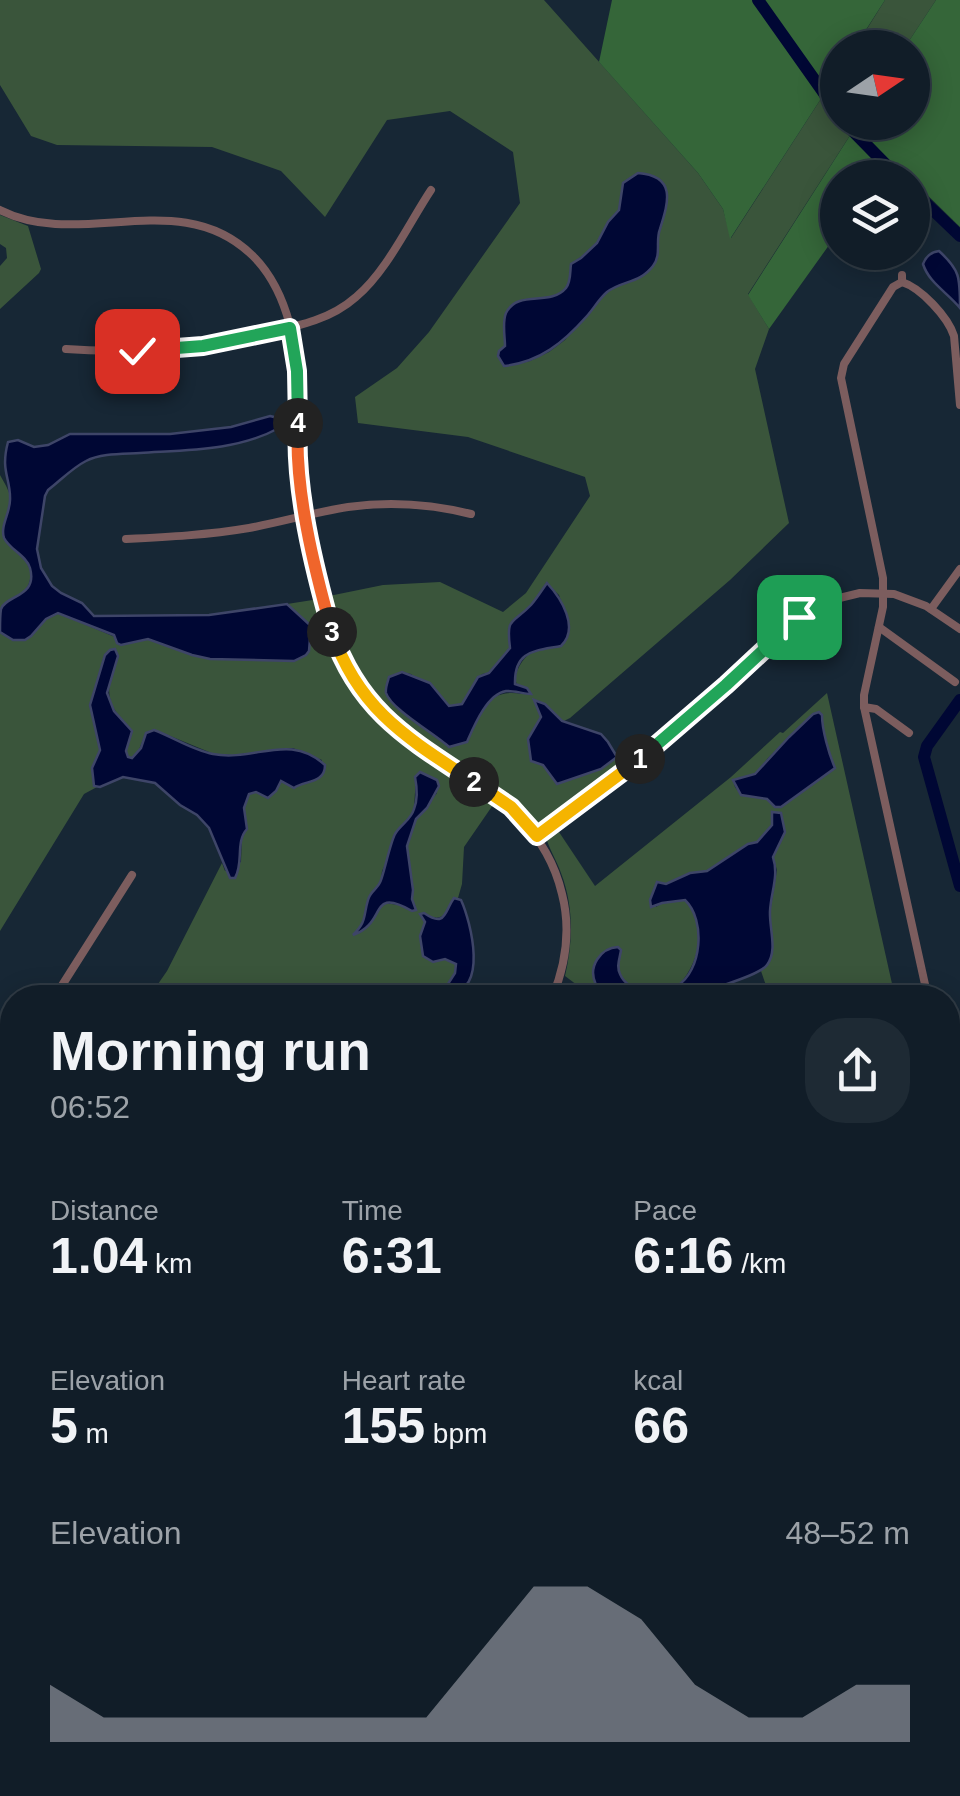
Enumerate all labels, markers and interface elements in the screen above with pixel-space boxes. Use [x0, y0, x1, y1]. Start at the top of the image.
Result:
north arrow [820, 30, 930, 140]
map controls [820, 30, 930, 270]
button: layers [820, 160, 930, 270]
pin [95, 309, 180, 394]
icon: check [110, 324, 165, 379]
pin: 4 [273, 398, 323, 448]
text: 4 [290, 407, 306, 438]
pin [757, 575, 842, 660]
icon: arrive [772, 590, 827, 645]
pin: 3 [307, 607, 357, 657]
text: 3 [324, 616, 340, 647]
pin: 1 [615, 734, 665, 784]
text: 1 [632, 743, 648, 774]
pin: 2 [449, 757, 499, 807]
text: 2 [466, 766, 482, 797]
button: share [805, 1018, 910, 1123]
text: Morning run [50, 1020, 371, 1082]
text: 06:52 [50, 1089, 130, 1125]
text: Distance [50, 1195, 159, 1226]
text: Time [342, 1195, 403, 1226]
text: Pace [633, 1195, 697, 1226]
text: 1.04 [50, 1228, 147, 1284]
text: 6:31 [342, 1228, 442, 1284]
text: 6:16 [633, 1228, 733, 1284]
text: km [147, 1248, 192, 1279]
text: /km [733, 1248, 786, 1279]
text: Elevation [50, 1365, 165, 1396]
text: Heart rate [342, 1365, 466, 1396]
text: kcal [633, 1365, 683, 1396]
text: 5 [50, 1398, 78, 1454]
text: 155 [342, 1398, 425, 1454]
text: 66 [633, 1398, 689, 1454]
text: m [78, 1418, 109, 1449]
text: bpm [425, 1418, 487, 1449]
text: Elevation [50, 1515, 182, 1551]
text: 48–52 m [785, 1515, 910, 1551]

